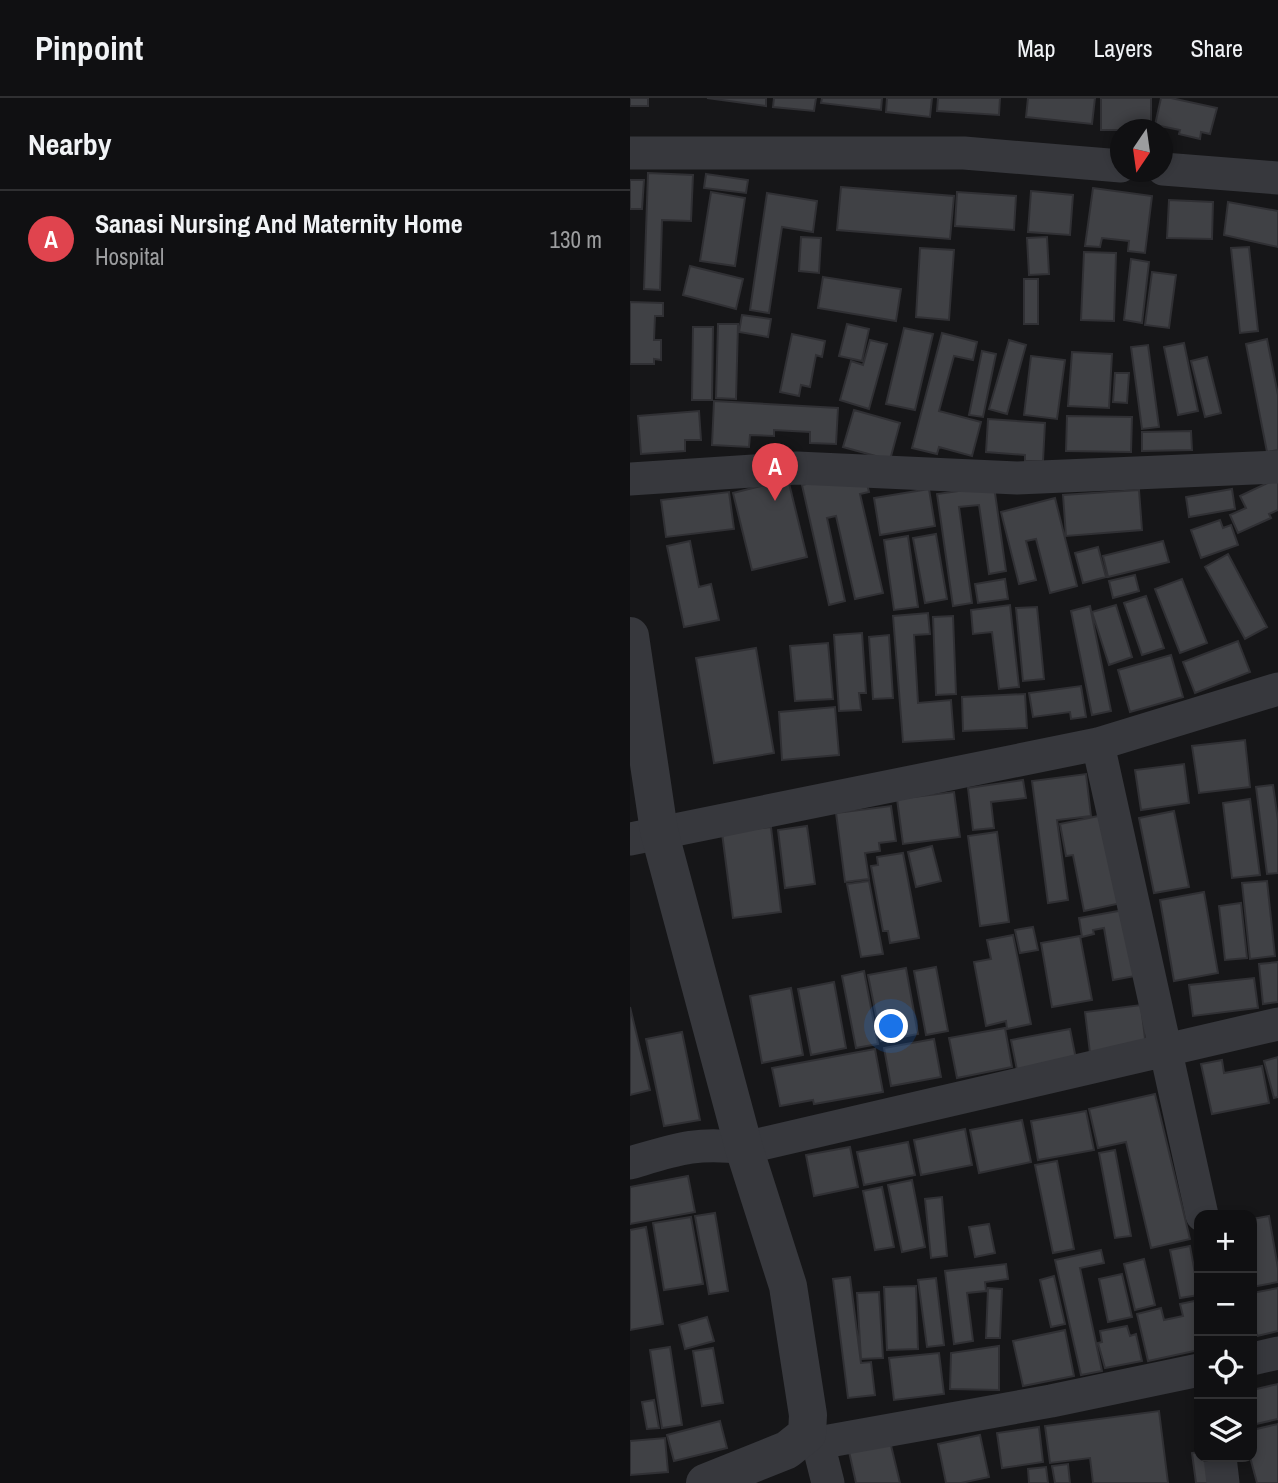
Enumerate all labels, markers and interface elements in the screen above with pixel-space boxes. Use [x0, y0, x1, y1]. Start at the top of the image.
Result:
text: Pinpoint [35, 26, 143, 70]
text: Map [1017, 32, 1055, 64]
text: Layers [1093, 32, 1152, 64]
text: Share [1190, 32, 1243, 64]
north arrow [1110, 119, 1173, 182]
text: Nearby [28, 124, 111, 164]
text: Sanasi Nursing And Maternity Home [95, 206, 463, 241]
text: A [44, 224, 58, 255]
text: 130 m [550, 224, 602, 255]
text: Hospital [95, 241, 164, 272]
pin: A [752, 443, 798, 501]
your location [874, 1009, 908, 1043]
map controls [1194, 1210, 1257, 1462]
button: + [1194, 1210, 1257, 1273]
button: − [1194, 1273, 1257, 1336]
button: locate [1194, 1336, 1257, 1399]
button: layers [1194, 1399, 1257, 1462]

